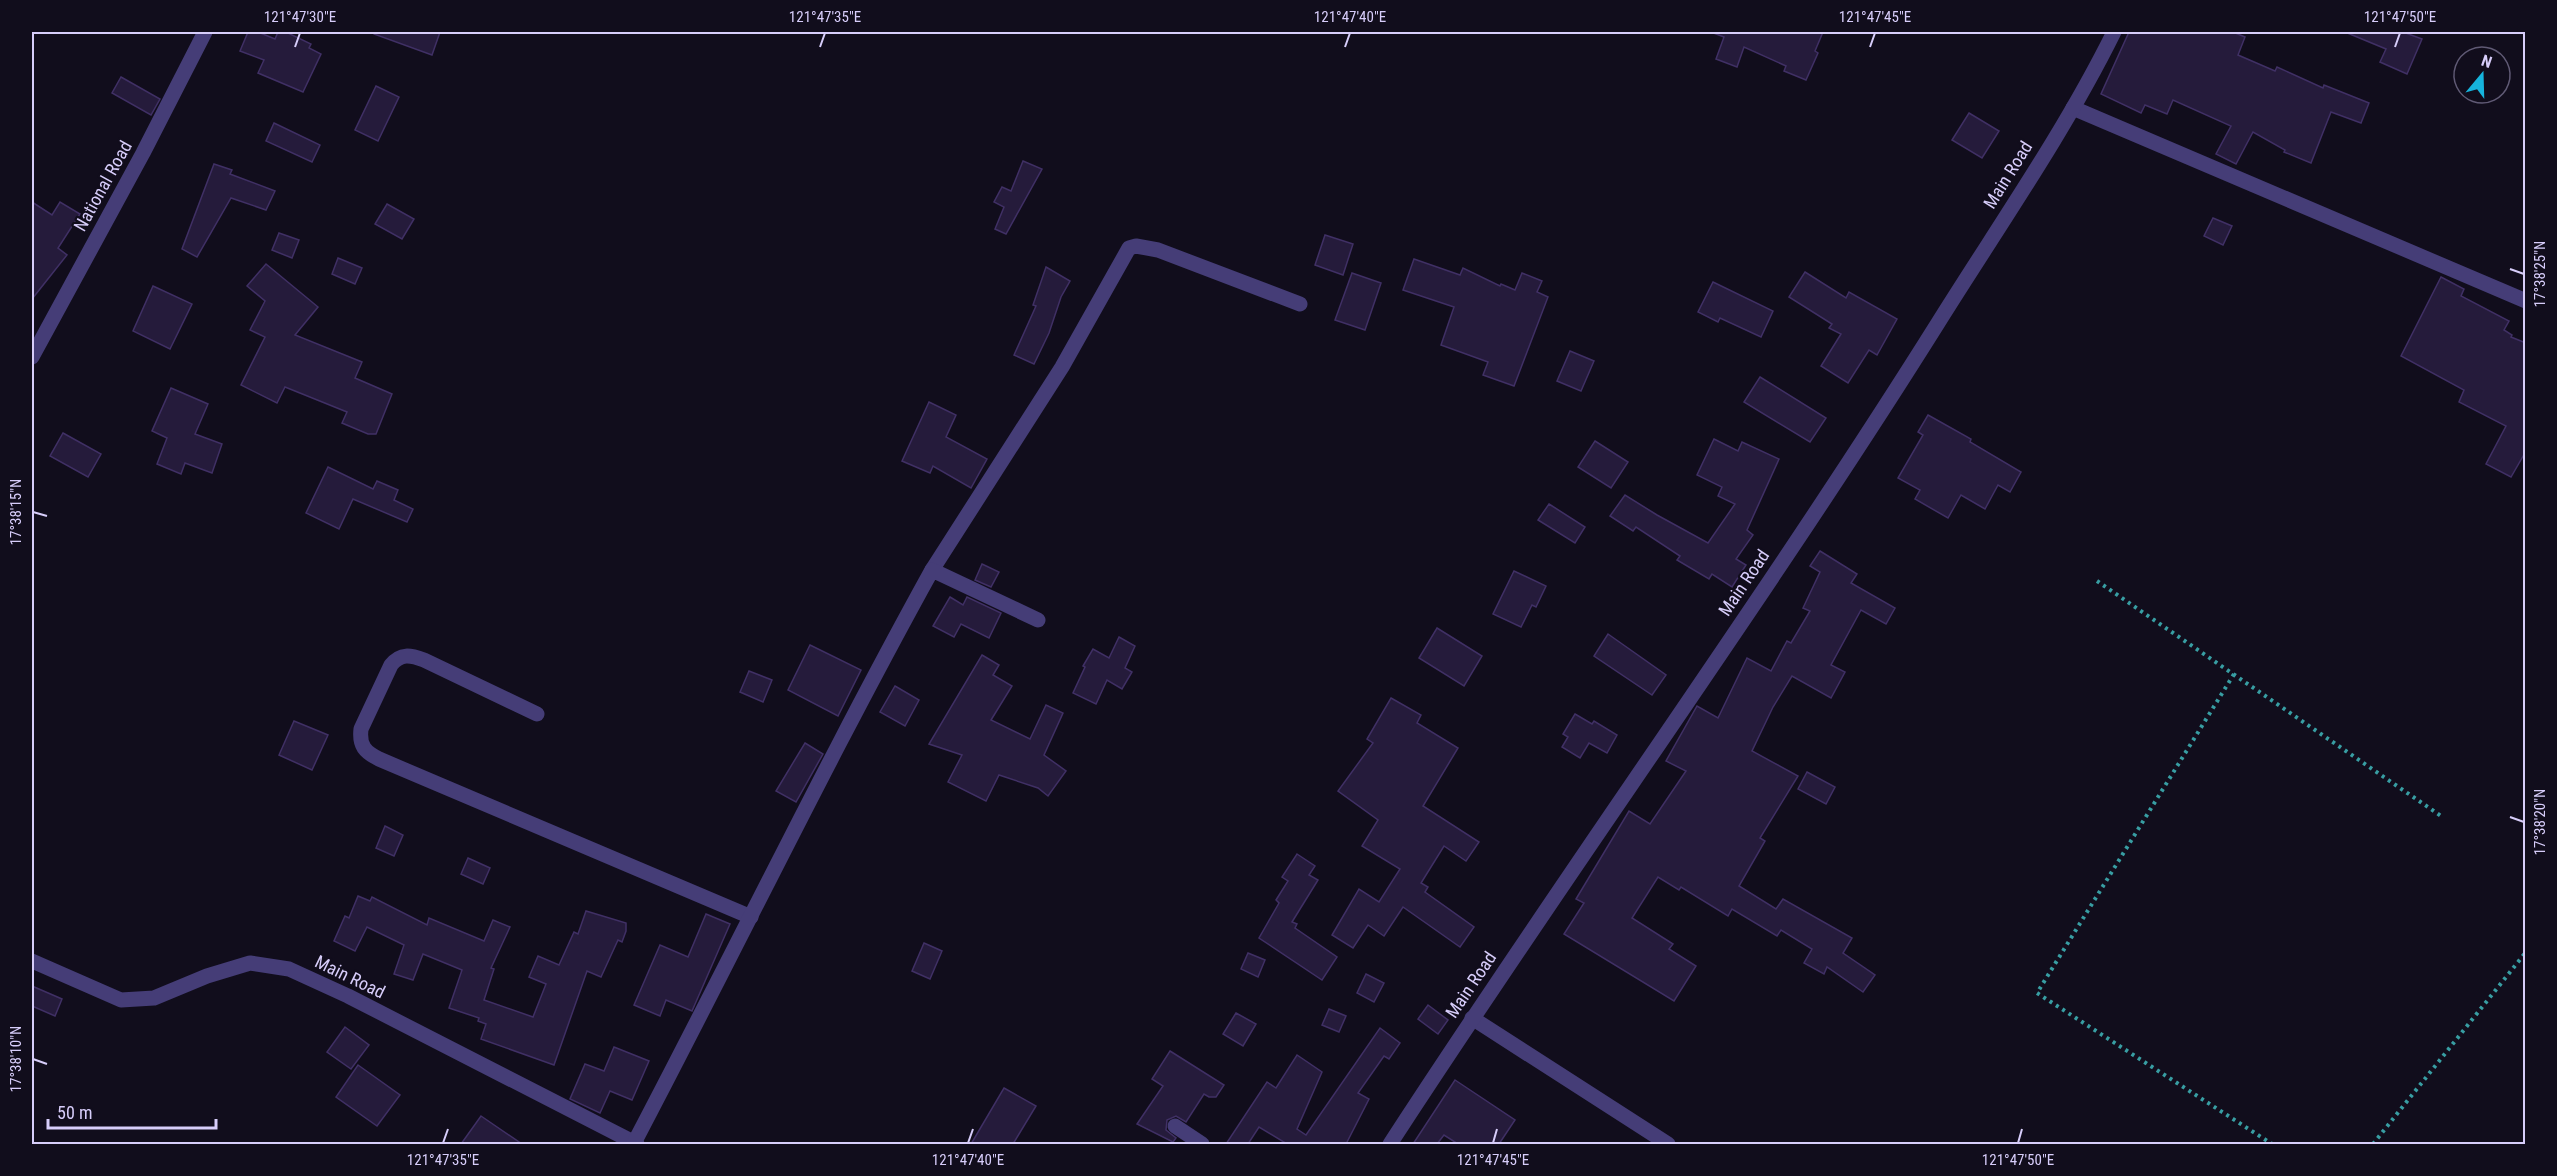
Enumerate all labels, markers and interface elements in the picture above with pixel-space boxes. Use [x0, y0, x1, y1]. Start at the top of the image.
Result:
text: 121°47'30"E [264, 8, 336, 26]
text: 121°47'35"E [789, 8, 861, 26]
text: 121°47'40"E [1314, 8, 1386, 26]
text: 121°47'45"E [1839, 8, 1911, 26]
text: 121°47'50"E [2364, 8, 2436, 26]
north arrow [2452, 45, 2512, 105]
text: N [2479, 51, 2494, 72]
street label: National Road [69, 137, 136, 235]
street label: Main Road [1979, 137, 2036, 212]
text: 17°38'25"N [2531, 241, 2549, 307]
text: 17°38'15"N [7, 479, 25, 545]
street label: Main Road [1714, 546, 1773, 620]
text: 17°38'20"N [2531, 789, 2549, 855]
street label: Main Road [1441, 948, 1500, 1022]
street label: Main Road [312, 951, 389, 1003]
text: 17°38'10"N [7, 1026, 25, 1092]
scale bar [48, 1092, 216, 1130]
text: 50 m [57, 1102, 92, 1123]
text: 121°47'35"E [407, 1151, 479, 1169]
text: 121°47'40"E [932, 1151, 1004, 1169]
text: 121°47'45"E [1457, 1151, 1529, 1169]
text: 121°47'50"E [1982, 1151, 2054, 1169]

